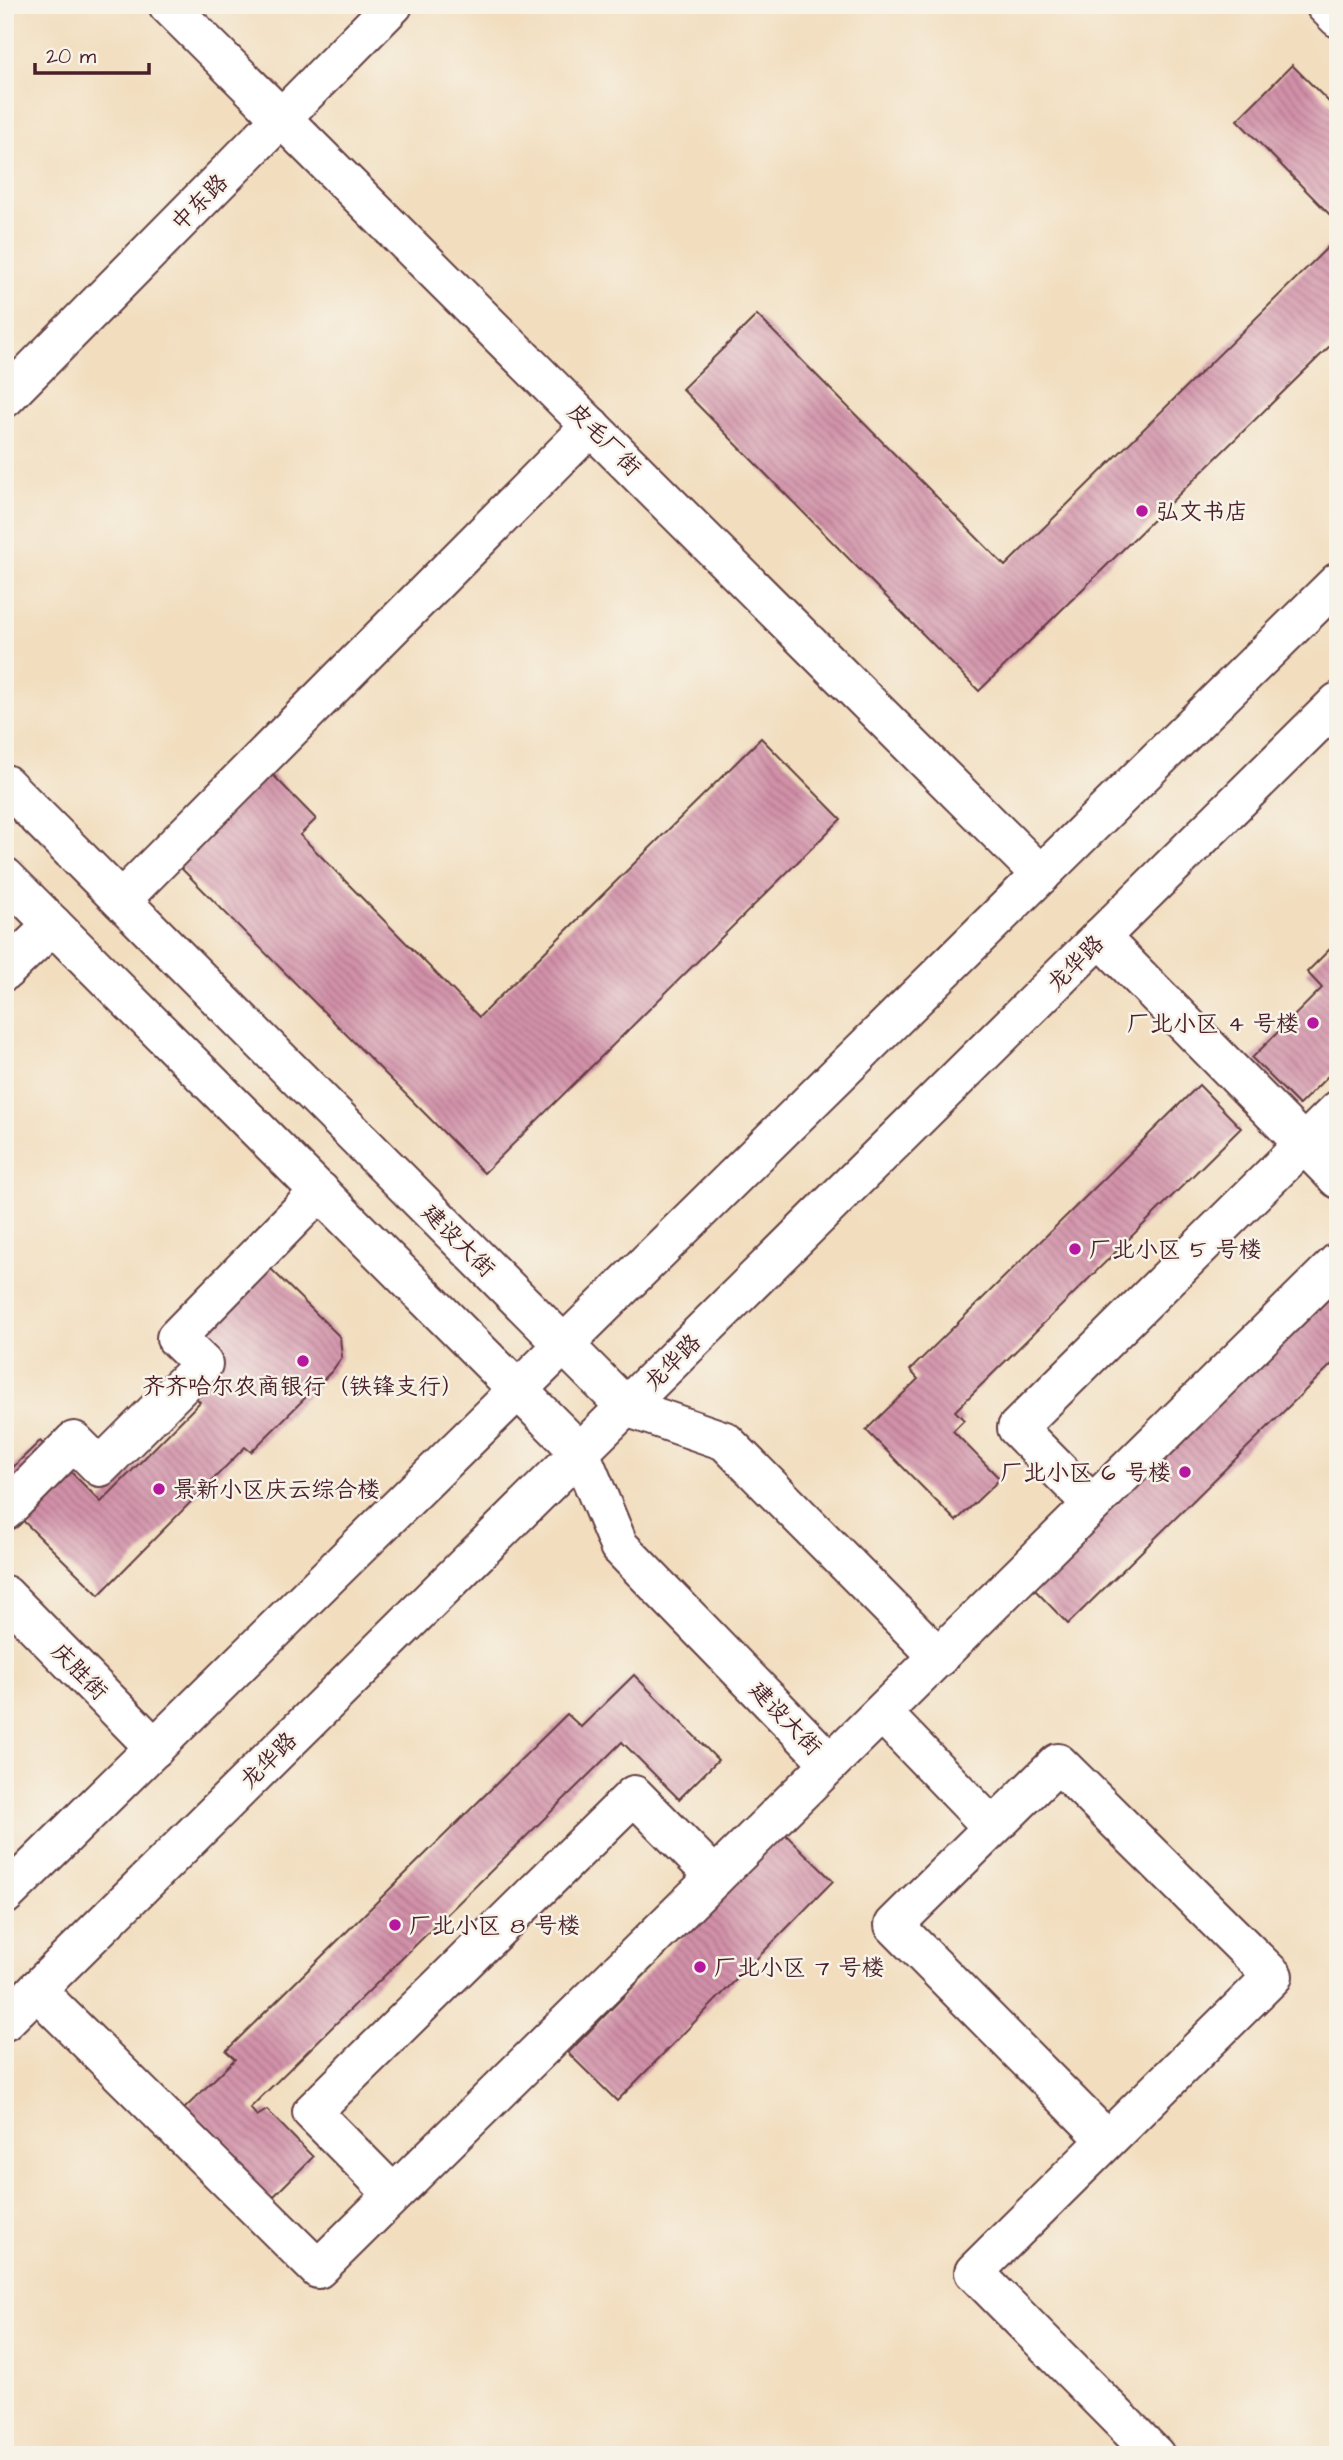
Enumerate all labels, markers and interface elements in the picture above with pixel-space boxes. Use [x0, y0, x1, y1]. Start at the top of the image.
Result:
scale bar [35, 32, 149, 76]
text: 20 m [46, 42, 97, 71]
street label: 中东路 [164, 167, 235, 238]
street label: 皮毛厂街 [560, 396, 648, 484]
place label: 弘文书店 [1156, 496, 1248, 528]
marker: 弘文书店 [1134, 503, 1150, 519]
street label: 龙华路 [1040, 928, 1111, 999]
place label: 厂北小区 4 号楼 [1127, 1008, 1299, 1040]
marker: 厂北小区 4 号楼 [1305, 1015, 1321, 1031]
street label: 建设大街 [414, 1197, 502, 1285]
place label: 厂北小区 5 号楼 [1089, 1234, 1262, 1266]
marker: 厂北小区 5 号楼 [1067, 1241, 1083, 1257]
street label: 龙华路 [637, 1327, 708, 1398]
marker: 齐齐哈尔农商银行（铁锋支行） [295, 1353, 311, 1369]
place label: 齐齐哈尔农商银行（铁锋支行） [142, 1371, 464, 1403]
place label: 厂北小区 6 号楼 [1000, 1457, 1171, 1489]
marker: 厂北小区 6 号楼 [1177, 1464, 1193, 1480]
place label: 景新小区庆云综合楼 [173, 1474, 380, 1506]
marker: 景新小区庆云综合楼 [151, 1481, 167, 1497]
street label: 庆胜街 [44, 1636, 115, 1708]
street label: 建设大街 [742, 1674, 829, 1763]
street label: 龙华路 [233, 1725, 304, 1796]
place label: 厂北小区 8 号楼 [409, 1910, 580, 1942]
marker: 厂北小区 8 号楼 [387, 1917, 403, 1933]
place label: 厂北小区 7 号楼 [714, 1952, 885, 1984]
marker: 厂北小区 7 号楼 [692, 1959, 708, 1975]

